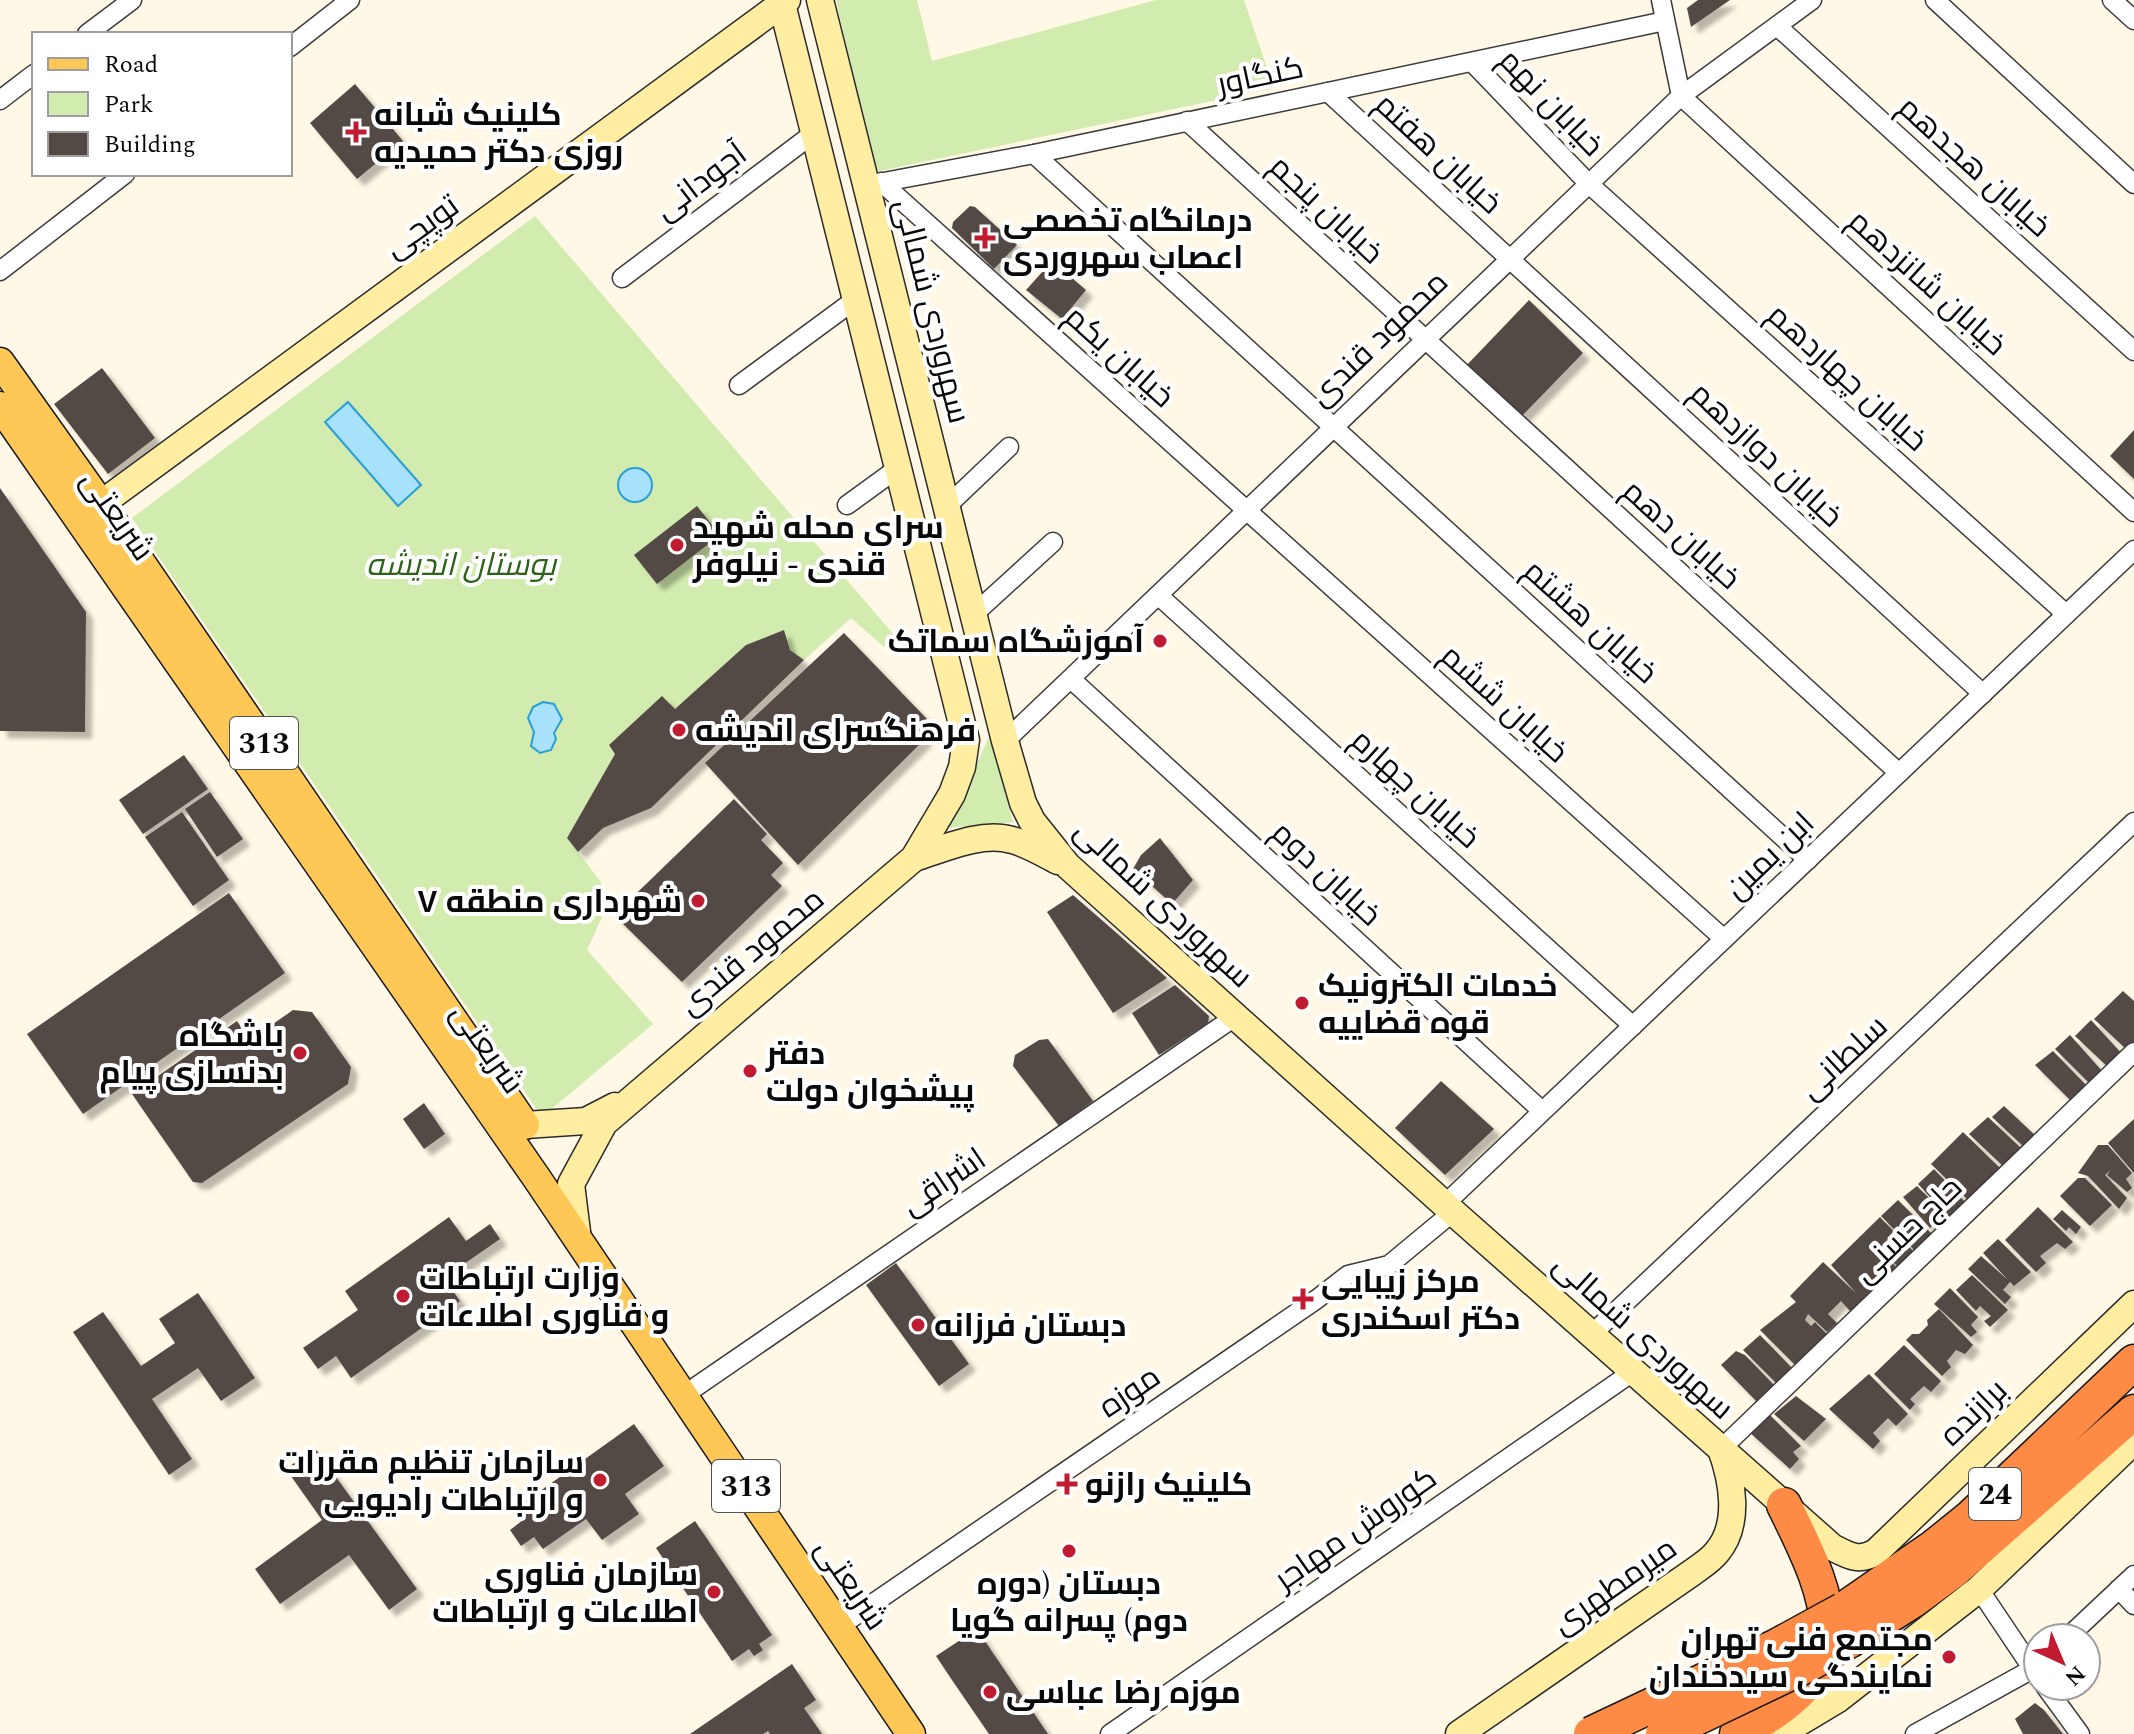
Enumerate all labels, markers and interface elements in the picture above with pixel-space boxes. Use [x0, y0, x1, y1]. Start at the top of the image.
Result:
legend [32, 32, 292, 176]
street label: خیابان نهم [1487, 38, 1615, 168]
street label: کنگاور [1211, 43, 1308, 110]
text: Road [104, 47, 158, 83]
street label: خیابان هفتم [1363, 82, 1513, 227]
street label: خیابان هجدهم [1886, 85, 2062, 250]
text: Park [104, 87, 154, 123]
place label: کلینیک شبانه روزی دکتر حمیدیه [374, 91, 623, 177]
marker: کلینیک شبانه روزی دکتر حمیدیه [345, 121, 367, 143]
text: Building [104, 127, 196, 163]
street label: آجودانی [644, 131, 758, 234]
street label: خیابان پنجم [1257, 144, 1395, 277]
street label: توپچی [374, 183, 470, 271]
street label: سهروردی شمالی [880, 194, 983, 429]
place label: درمانگاه تخصصی اعصاب سهروردی [1003, 197, 1252, 283]
street label: خیابان شانزدهم [1836, 198, 2018, 368]
marker: درمانگاه تخصصی اعصاب سهروردی [974, 227, 996, 249]
street label: محمود قندی [1298, 260, 1460, 419]
street label: خیابان چهاردهم [1755, 292, 1939, 464]
street label: خیابان یکم [1053, 294, 1185, 420]
street label: خیابان دوازدهم [1678, 370, 1854, 540]
street label: شریعتی [67, 460, 166, 572]
street label: خیابان دهم [1610, 468, 1752, 602]
place label: سرای محله شهید قندی - نیلوفر [692, 504, 944, 590]
marker: سرای محله شهید قندی - نیلوفر [668, 536, 686, 554]
park label: بوستان اندیشه [366, 541, 558, 590]
street label: خیابان هشتم [1511, 548, 1669, 696]
place label: آموزشگاه سماتک [888, 618, 1144, 667]
marker: آموزشگاه سماتک [1151, 632, 1169, 650]
street label: خیابان ششم [1429, 633, 1579, 776]
place label: فرهنگسرای اندیشه [695, 707, 976, 756]
road number: 313 [230, 717, 298, 769]
street label: خیابان چهارم [1339, 717, 1491, 861]
marker: فرهنگسرای اندیشه [670, 721, 688, 739]
street label: ابن یمین [1714, 800, 1826, 912]
street label: سهروردی شمالی [1062, 808, 1264, 1000]
street label: خیابان دوم [1259, 810, 1393, 939]
street label: محمود قندی [668, 876, 836, 1028]
place label: شهرداری منطقه ۷ [417, 878, 682, 927]
marker: شهرداری منطقه ۷ [689, 892, 707, 910]
place label: خدمات الکترونیک قوه قضاییه [1318, 962, 1557, 1048]
street label: شریعتی [437, 993, 536, 1105]
marker: خدمات الکترونیک قوه قضاییه [1293, 994, 1311, 1012]
street label: سلطانی [1788, 1004, 1900, 1112]
place label: باشگاه بدنسازی پیام [100, 1012, 284, 1098]
place label: دفتر پیشخوان دولت [765, 1030, 975, 1116]
marker: باشگاه بدنسازی پیام [291, 1044, 309, 1062]
marker: دفتر پیشخوان دولت [741, 1062, 759, 1080]
street label: اشراقی [891, 1136, 997, 1229]
street label: حاج حسنی [1842, 1165, 1974, 1295]
street label: سهروردی شمالی [1541, 1242, 1745, 1432]
place label: وزارت ارتباطات و فناوری اطلاعات [419, 1255, 669, 1341]
place label: مرکز زیبایی دکتر اسکندری [1321, 1258, 1520, 1344]
marker: وزارت ارتباطات و فناوری اطلاعات [394, 1287, 412, 1305]
marker: مرکز زیبایی دکتر اسکندری [1292, 1288, 1314, 1310]
place label: دبستان فرزانه [934, 1302, 1126, 1351]
marker: دبستان فرزانه [909, 1316, 927, 1334]
street label: موزه [1089, 1353, 1171, 1431]
street label: برازنده [1928, 1368, 2020, 1458]
place label: سازمان تنظیم مقررات و ارتباطات رادیویی [278, 1439, 584, 1525]
street label: کوروش مهاجر [1263, 1455, 1448, 1605]
road number: 313 [712, 1460, 780, 1512]
place label: کلینیک رازنو [1085, 1461, 1252, 1510]
road number: 24 [1969, 1468, 2021, 1520]
marker: سازمان تنظیم مقررات و ارتباطات رادیویی [591, 1471, 609, 1489]
marker: کلینیک رازنو [1056, 1473, 1078, 1495]
street label: میرمطهری [1542, 1525, 1688, 1647]
street label: شریعتی [802, 1529, 900, 1641]
marker: دبستان (دوره دوم) پسرانه گویا [1060, 1542, 1078, 1560]
place label: سازمان فناوری اطلاعات و ارتباطات [432, 1551, 698, 1637]
place label: دبستان (دوره دوم) پسرانه گویا [950, 1560, 1188, 1646]
marker: سازمان فناوری اطلاعات و ارتباطات [705, 1583, 723, 1601]
place label: مجتمع فنی تهران نمایندگی سیدخندان [1649, 1616, 1933, 1702]
north arrow [2022, 1622, 2102, 1702]
marker: مجتمع فنی تهران نمایندگی سیدخندان [1940, 1648, 1958, 1666]
text: N [2057, 1657, 2093, 1693]
place label: موزه رضا عباسی [1006, 1669, 1241, 1718]
marker: موزه رضا عباسی [981, 1683, 999, 1701]

